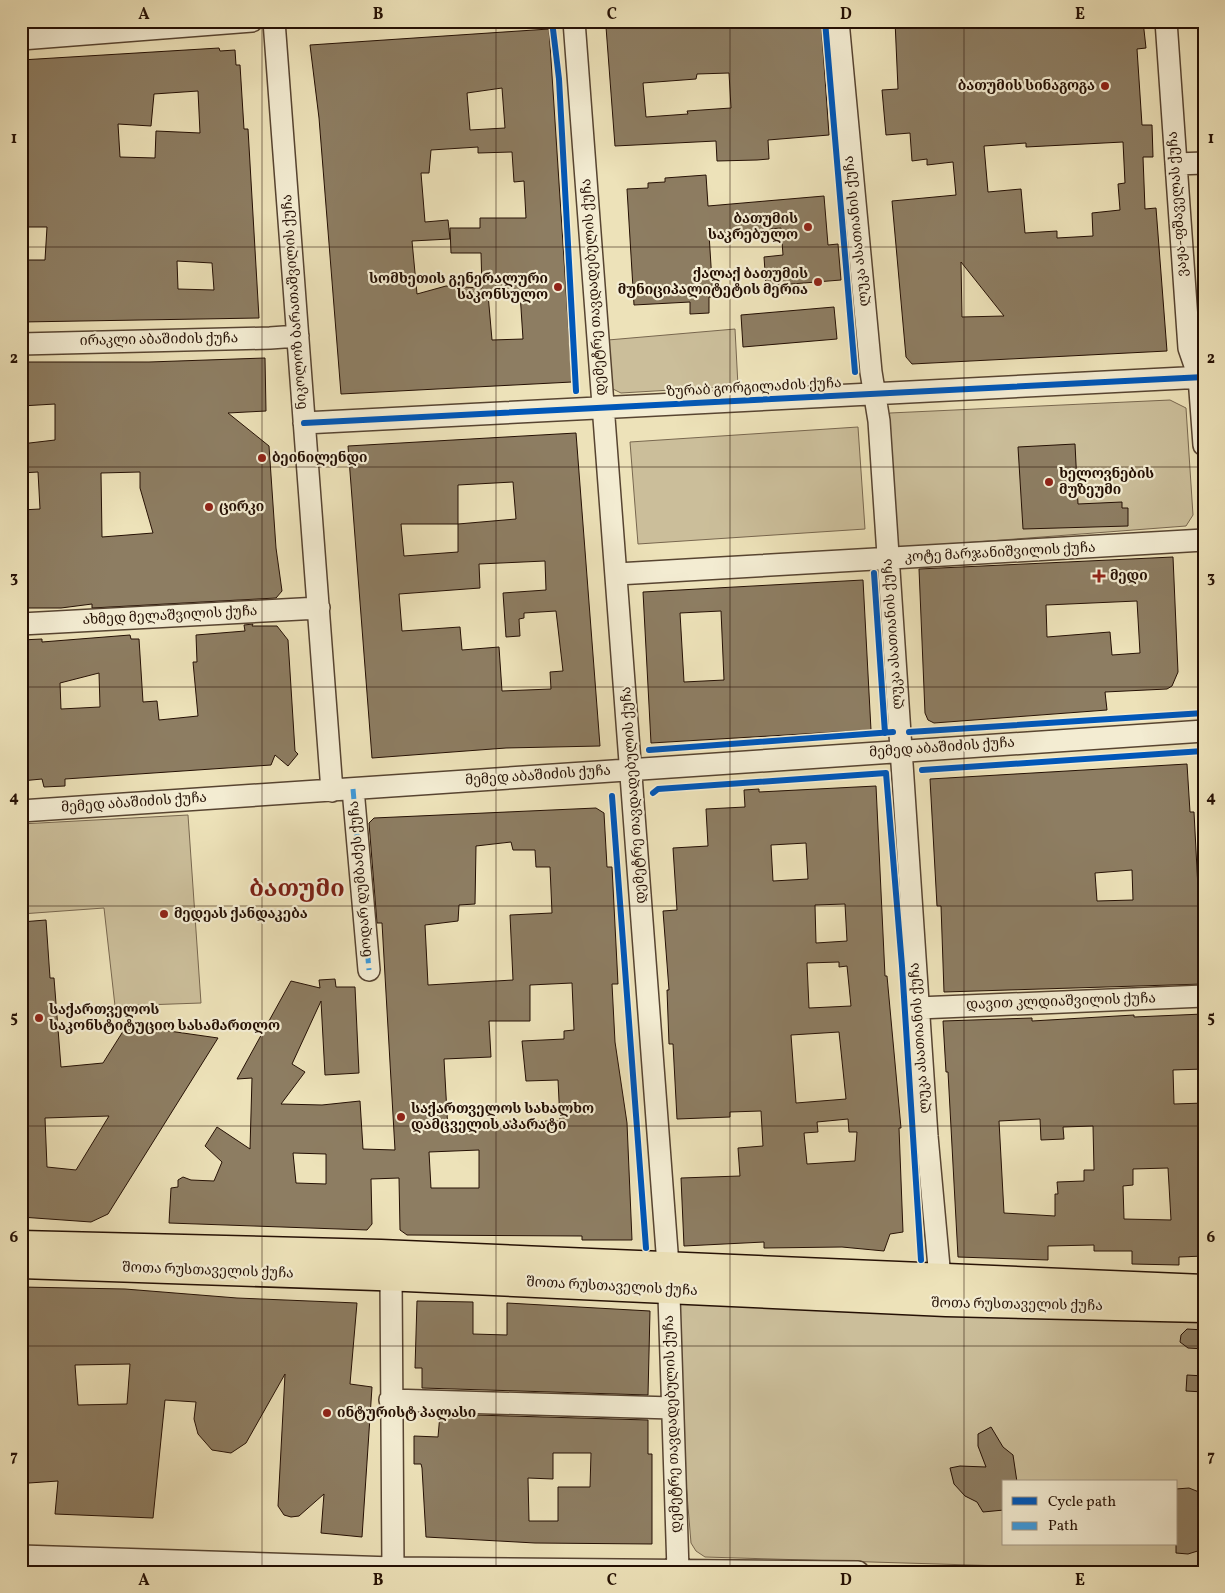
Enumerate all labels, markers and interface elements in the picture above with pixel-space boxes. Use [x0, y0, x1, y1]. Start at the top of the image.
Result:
text: A [138, 4, 150, 26]
text: B [373, 4, 384, 26]
text: C [607, 4, 617, 26]
text: D [840, 4, 852, 26]
text: E [1075, 4, 1085, 26]
place label: ბათუმის სინაგოგა [958, 77, 1095, 96]
marker: ბათუმის სინაგოგა [1099, 80, 1111, 92]
text: 1 [11, 128, 17, 150]
text: 1 [1208, 128, 1214, 150]
street label: ვაჟა-ფშაველას ქუჩა [1163, 131, 1193, 277]
street label: ლუკა ასათიანის ქუჩა [840, 155, 874, 307]
street label: დემეტრე თავდადებულის ქუჩა [577, 178, 611, 396]
street label: ნიკოლოზ ბარათაშვილის ქუჩა [278, 193, 312, 411]
place label: ბათუმის საკრებულო [708, 210, 798, 245]
marker: ბათუმის საკრებულო [802, 221, 814, 233]
place label: ქალაქ ბათუმის მუნიციპალიტეტის მერია [618, 265, 808, 300]
place label: სომხეთის გენერალური საკონსულო [369, 270, 548, 305]
marker: ქალაქ ბათუმის მუნიციპალიტეტის მერია [812, 276, 824, 288]
marker: სომხეთის გენერალური საკონსულო [552, 281, 564, 293]
street label: ირაკლი აბაშიძის ქუჩა [80, 329, 238, 351]
text: 2 [10, 348, 18, 370]
text: 2 [1207, 348, 1215, 370]
street label: ზურაბ გორგილაძის ქუჩა [666, 374, 842, 402]
place label: ბეინილენდი [272, 449, 367, 468]
marker: ბეინილენდი [256, 452, 268, 464]
place label: ხელოვნების მუზეუმი [1059, 465, 1154, 500]
marker: ხელოვნების მუზეუმი [1043, 476, 1055, 488]
place label: ცირკი [219, 498, 264, 517]
marker: ცირკი [203, 501, 215, 513]
street label: კოტე მარჯანიშვილის ქუჩა [904, 539, 1096, 567]
street label: ლუკა ასათიანის ქუჩა [878, 558, 908, 710]
text: 3 [10, 567, 18, 589]
place label: მედი [1110, 567, 1148, 586]
text: 3 [1207, 567, 1215, 589]
marker: მედი [1092, 569, 1106, 583]
street label: ახმედ მელაშვილის ქუჩა [82, 602, 258, 630]
street label: დემეტრე თავდადებულის ქუჩა [617, 686, 651, 904]
street label: მემედ აბაშიძის ქუჩა [868, 733, 1016, 763]
street label: მემედ აბაშიძის ქუჩა [464, 761, 612, 791]
text: 4 [9, 787, 19, 809]
text: 4 [1206, 787, 1216, 809]
street label: მემედ აბაშიძის ქუჩა [60, 788, 208, 818]
street label: ნოდარ დუმბაძეს ქუჩა [345, 800, 377, 958]
district label: ბათუმი [249, 873, 345, 907]
place label: მედეას ქანდაკება [174, 905, 308, 924]
marker: მედეას ქანდაკება [158, 908, 170, 920]
street label: ლუკა ასათიანის ქუჩა [905, 962, 935, 1114]
street label: დავით კლდიაშვილის ქუჩა [966, 989, 1156, 1015]
place label: საქართველოს საკონსტიტუციო სასამართლო [49, 1001, 280, 1036]
text: 5 [10, 1007, 18, 1029]
text: 5 [1207, 1007, 1215, 1029]
marker: საქართველოს საკონსტიტუციო სასამართლო [33, 1012, 45, 1024]
place label: საქართველოს სახალხო დამცველის აპარატი [411, 1100, 594, 1135]
marker: საქართველოს სახალხო დამცველის აპარატი [395, 1111, 407, 1123]
text: 6 [10, 1227, 19, 1249]
text: 6 [1207, 1227, 1216, 1249]
street label: შოთა რუსთაველის ქუჩა [122, 1259, 294, 1283]
street label: შოთა რუსთაველის ქუჩა [526, 1273, 698, 1301]
street label: შოთა რუსთაველის ქუჩა [931, 1294, 1103, 1316]
street label: დემეტრე თავდადებულის ქუჩა [660, 1315, 686, 1533]
place label: ინტურისტ პალასი [337, 1404, 476, 1423]
marker: ინტურისტ პალასი [321, 1407, 333, 1419]
text: 7 [10, 1446, 18, 1468]
text: 7 [1207, 1446, 1215, 1468]
legend [1002, 1480, 1178, 1546]
text: Cycle path [1048, 1492, 1116, 1513]
text: Path [1048, 1516, 1078, 1537]
text: A [138, 1570, 150, 1592]
text: B [373, 1570, 384, 1592]
text: C [607, 1570, 617, 1592]
text: D [840, 1570, 852, 1592]
text: E [1075, 1570, 1085, 1592]

